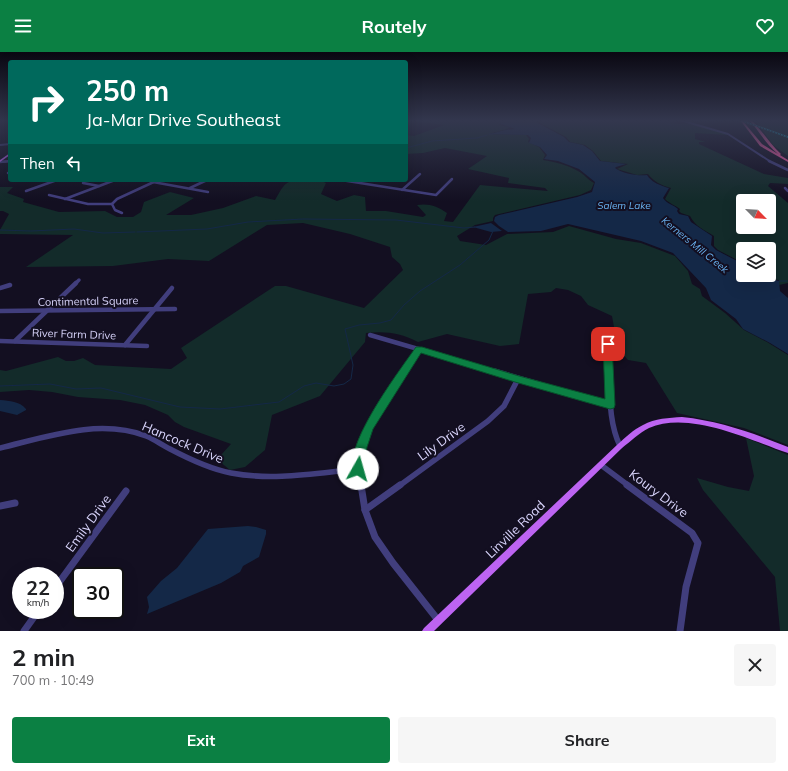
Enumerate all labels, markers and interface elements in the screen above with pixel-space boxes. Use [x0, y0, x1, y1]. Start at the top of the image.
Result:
icon: menu [12, 15, 34, 37]
text: Routely [362, 15, 426, 38]
icon: heart [754, 15, 776, 37]
text: 250 m [86, 73, 169, 108]
icon: right [20, 76, 72, 128]
text: Ja-Mar Drive Southeast [86, 108, 281, 131]
icon: left [63, 152, 85, 174]
text: Then [20, 154, 55, 173]
north arrow [736, 194, 776, 234]
map controls [736, 194, 776, 282]
water label: Salem Lake [597, 199, 651, 212]
water label: Kerners Mill Creek [659, 214, 732, 277]
button: layers [736, 242, 776, 282]
street label: Contimental Square [38, 293, 138, 309]
street label: River Farm Drive [32, 326, 116, 342]
pin [591, 327, 625, 361]
icon: arrive [597, 333, 619, 355]
street label: Hancock Drive [140, 418, 226, 466]
street label: Lily Drive [414, 418, 468, 464]
position arrow [337, 448, 379, 490]
street label: Koury Drive [626, 466, 692, 520]
street label: Emily Drive [62, 491, 114, 555]
street label: Linville Road [482, 497, 548, 561]
speed limit sign: 30 [72, 567, 124, 619]
text: 22 [26, 575, 50, 600]
text: km/h [27, 596, 49, 609]
text: 2 min [12, 642, 75, 672]
button: close [734, 644, 776, 686]
text: 700 m · 10:49 [12, 672, 94, 688]
button: Exit [12, 717, 390, 763]
button: Share [398, 717, 776, 763]

